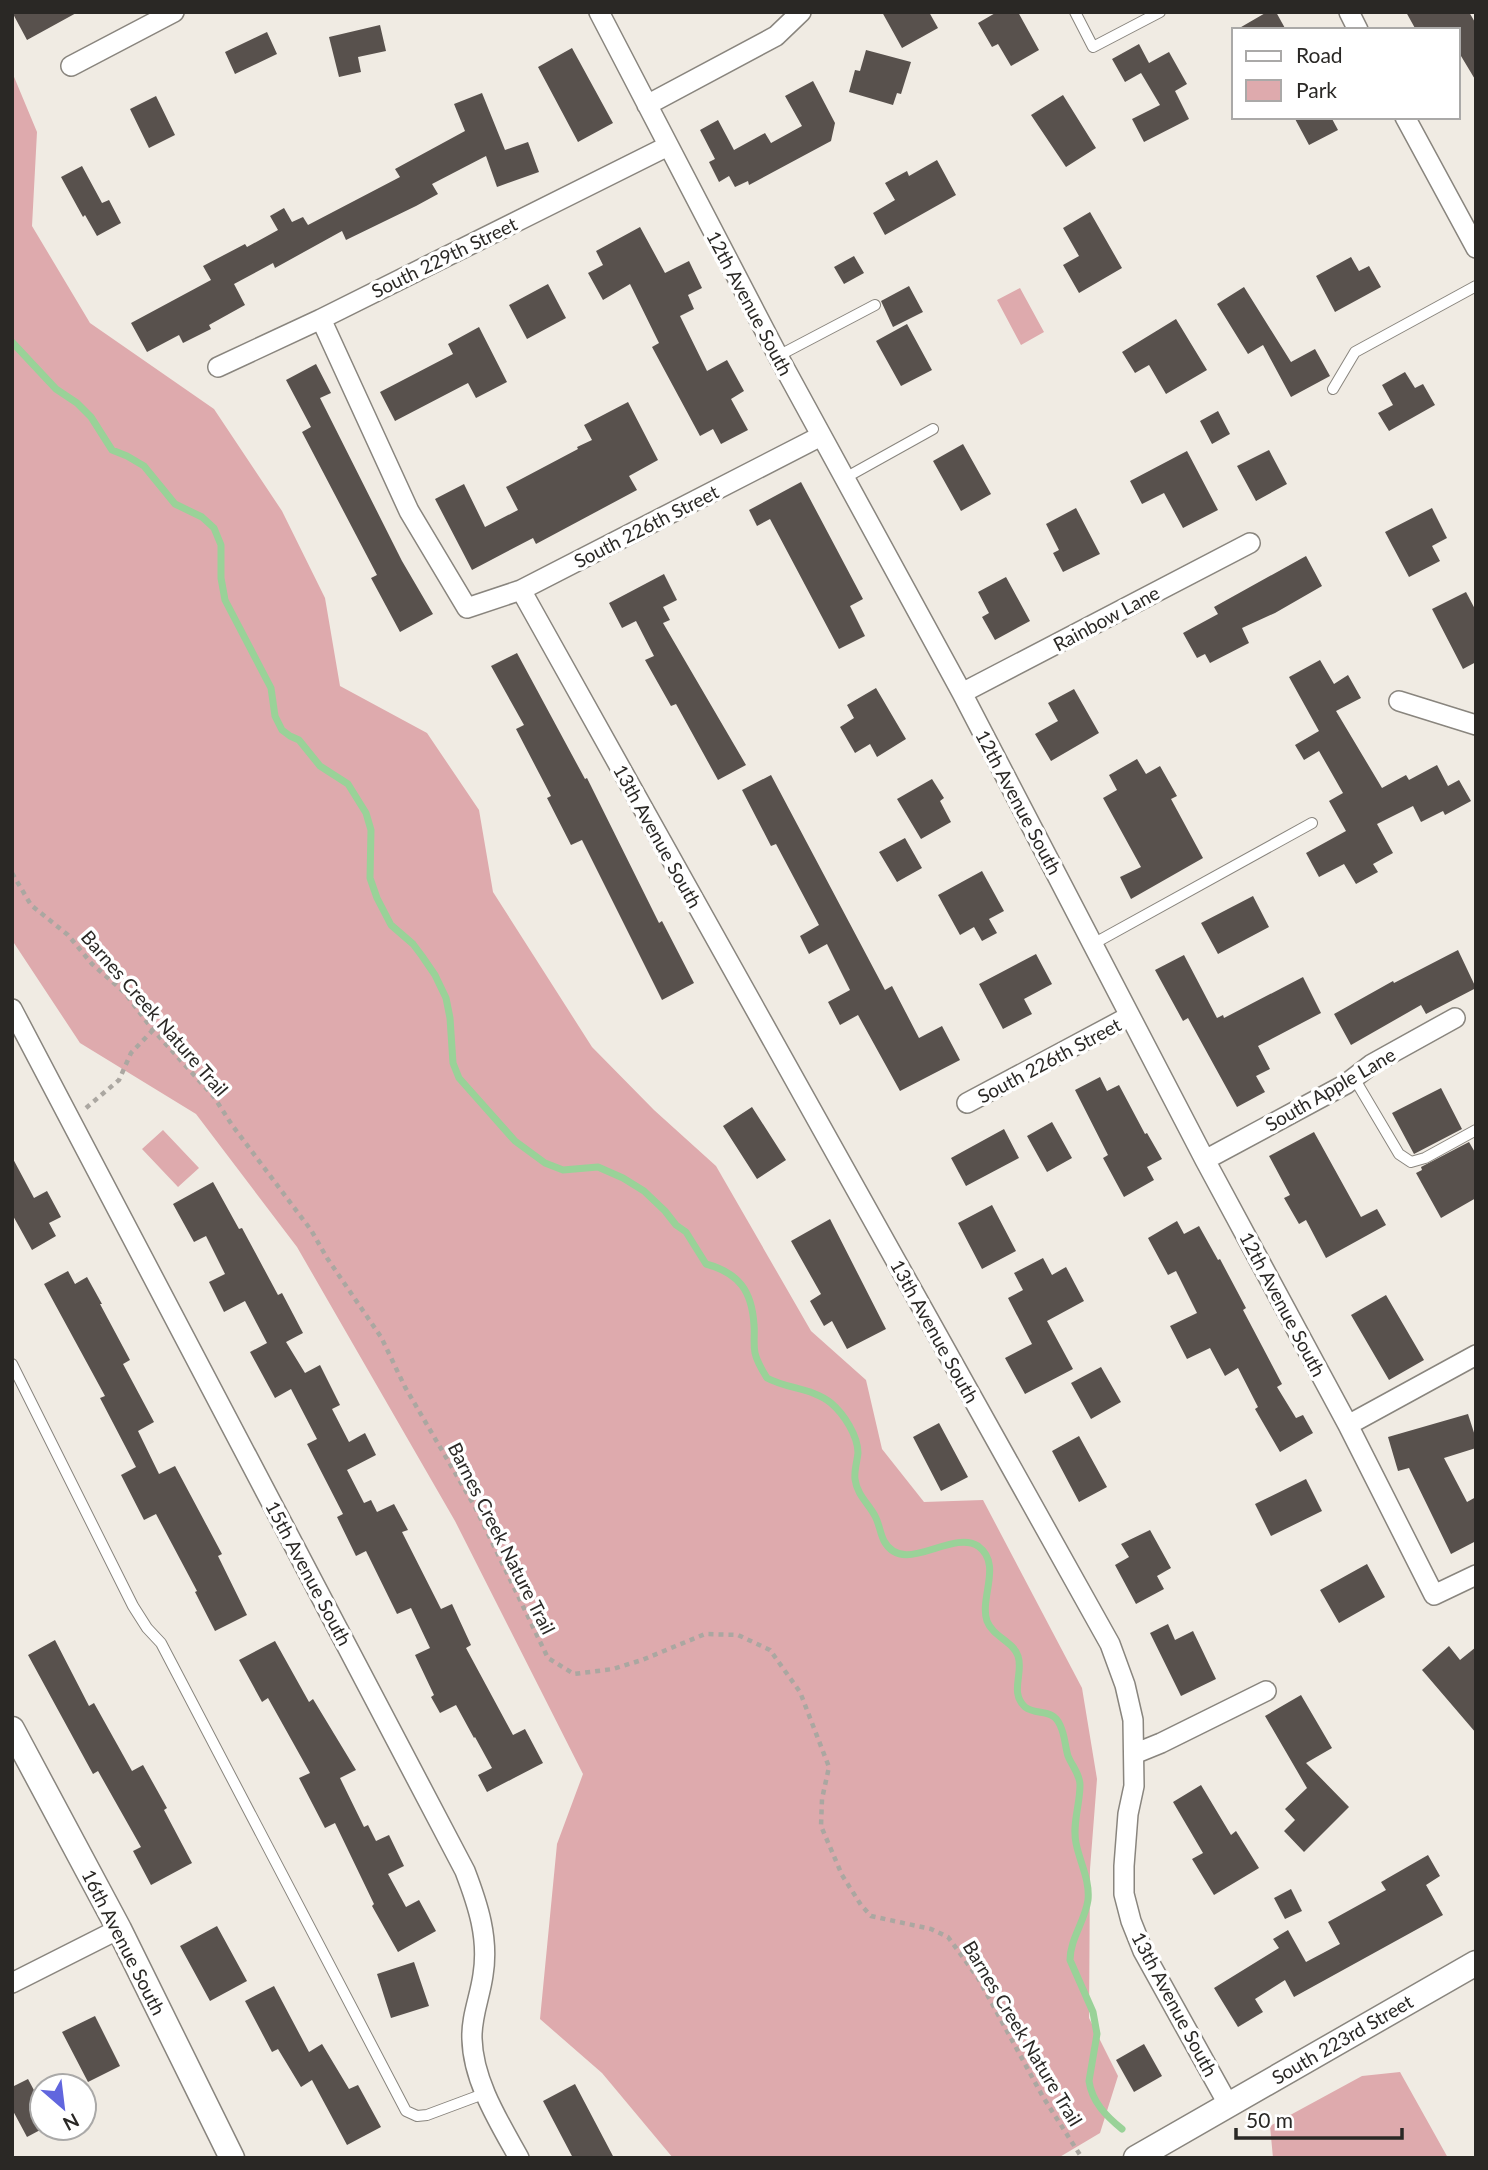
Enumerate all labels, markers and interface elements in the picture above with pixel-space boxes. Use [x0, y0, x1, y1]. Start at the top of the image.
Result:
legend [1232, 28, 1460, 119]
text: Road [1296, 42, 1343, 67]
text: Park [1296, 77, 1337, 102]
street label: South 229th Street [367, 212, 521, 302]
street label: 12th Avenue South [702, 227, 798, 379]
street label: South 226th Street [570, 480, 722, 572]
street label: Rainbow Lane [1049, 580, 1163, 656]
street label: 12th Avenue South [971, 726, 1067, 878]
street label: 13th Avenue South [609, 760, 707, 912]
street label: Barnes Creek Nature Trail [77, 925, 233, 1101]
street label: South 226th Street [973, 1012, 1125, 1108]
street label: South Apple Lane [1261, 1042, 1399, 1136]
street label: 12th Avenue South [1235, 1228, 1331, 1380]
street label: 13th Avenue South [886, 1255, 984, 1407]
street label: Barnes Creek Nature Trail [444, 1438, 560, 1638]
street label: 15th Avenue South [261, 1497, 357, 1649]
street label: 16th Avenue South [77, 1865, 171, 2019]
street label: 13th Avenue South [1127, 1928, 1223, 2080]
street label: Barnes Creek Nature Trail [959, 1936, 1087, 2130]
street label: South 223rd Street [1267, 1989, 1417, 2089]
north arrow [28, 2072, 98, 2142]
scale bar [1236, 2096, 1402, 2140]
text: 50 m [1246, 2107, 1293, 2132]
text: N [59, 2109, 83, 2136]

